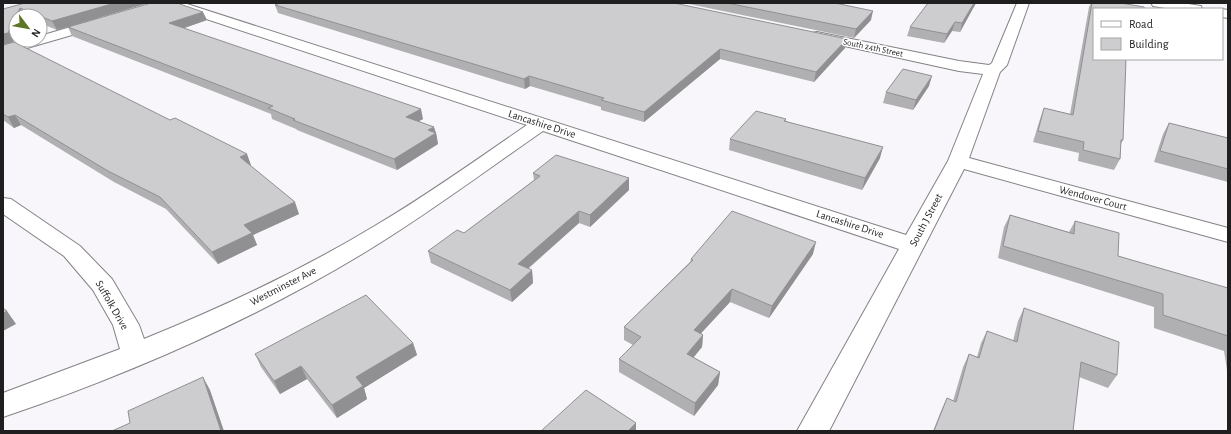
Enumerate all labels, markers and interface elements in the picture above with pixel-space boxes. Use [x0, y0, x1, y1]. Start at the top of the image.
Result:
north arrow [8, 8, 48, 48]
legend [1093, 8, 1223, 60]
text: Road [1129, 18, 1153, 30]
text: N [29, 27, 43, 39]
street label: South 24th Street [842, 37, 904, 59]
text: Building [1129, 38, 1169, 50]
street label: Lancashire Drive [507, 108, 577, 140]
street label: Wendover Court [1058, 184, 1128, 212]
street label: South J Street [907, 191, 945, 248]
street label: Lancashire Drive [815, 208, 885, 240]
street label: Westminster Ave [248, 265, 318, 307]
street label: Suffolk Drive [93, 278, 131, 332]

